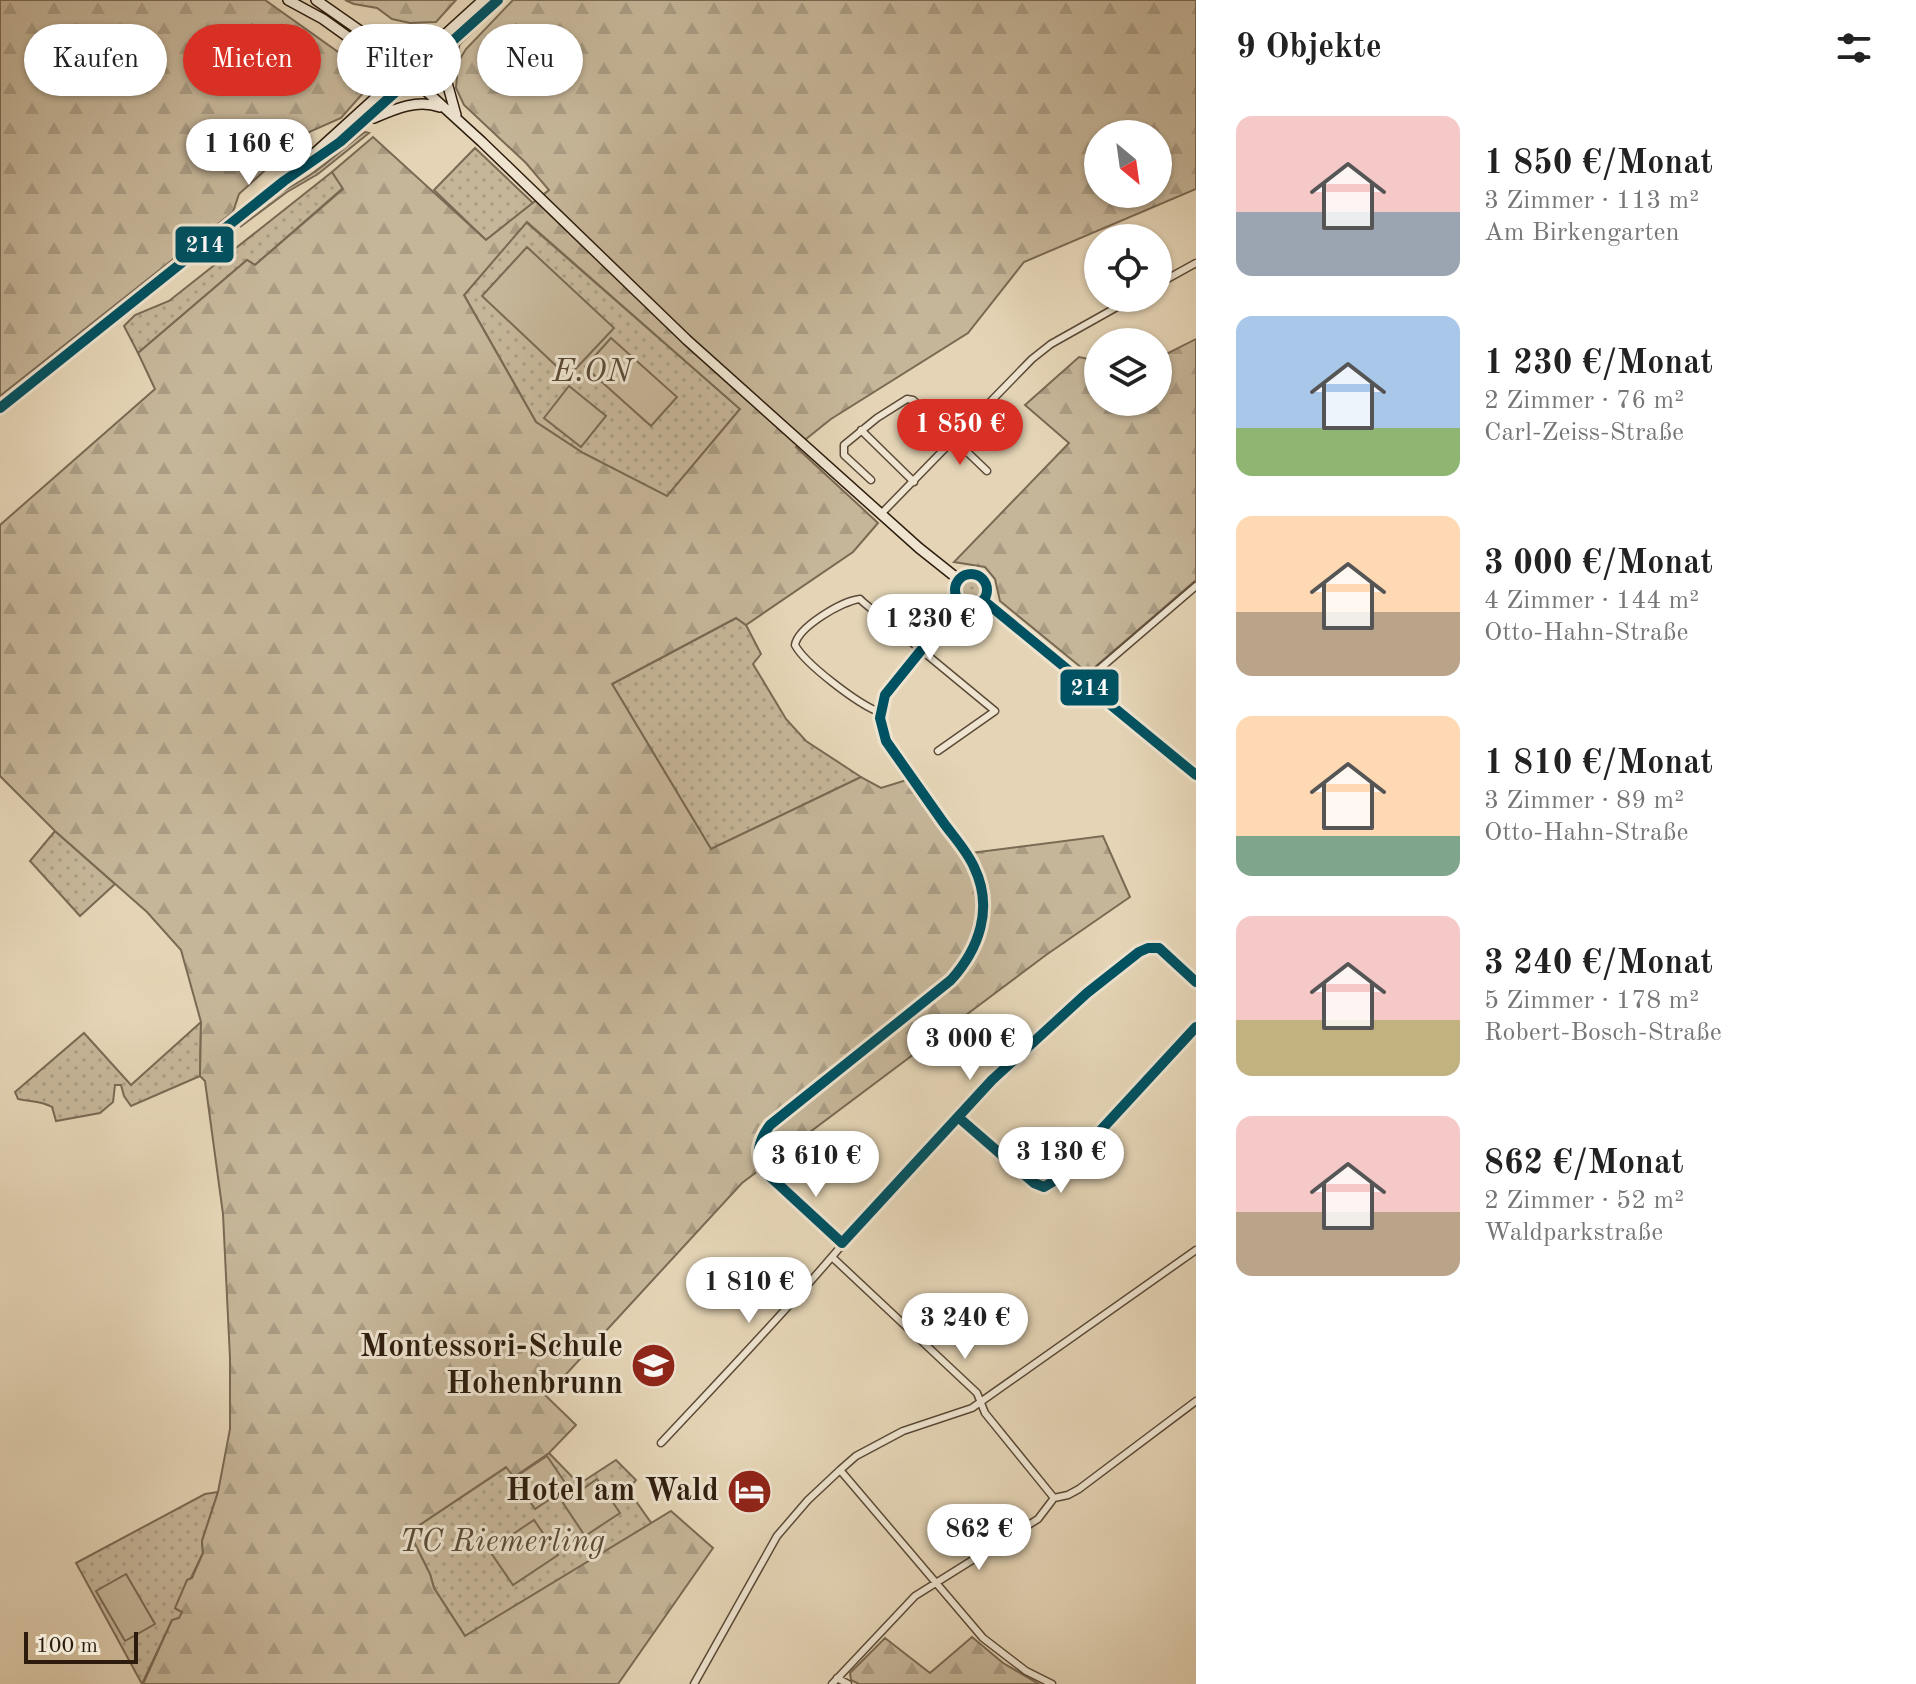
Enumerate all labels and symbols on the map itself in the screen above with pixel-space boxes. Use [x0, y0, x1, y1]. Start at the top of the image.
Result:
pin: 1 160 € [175, 119, 323, 187]
north arrow [1084, 120, 1172, 208]
line badge: 214 [174, 225, 235, 264]
text: 214 [186, 235, 224, 257]
park label: E.ON [551, 357, 635, 389]
pin: 1 850 € [886, 399, 1034, 467]
pin: 1 230 € [856, 594, 1004, 662]
line badge: 214 [1059, 668, 1120, 707]
text: 214 [1071, 678, 1109, 700]
pin: 3 000 € [896, 1014, 1044, 1082]
pin: 3 130 € [987, 1127, 1135, 1195]
pin: 3 610 € [742, 1131, 890, 1199]
pin: 1 810 € [675, 1257, 823, 1325]
pin: 3 240 € [891, 1293, 1039, 1361]
place label: Montessori-Schule Hohenbrunn [360, 1332, 623, 1401]
school or university icon: Montessori-Schule Hohenbrunn [630, 1342, 678, 1390]
hotel icon: Hotel am Wald [726, 1468, 774, 1516]
place label: Hotel am Wald [505, 1476, 719, 1508]
pin: 862 € [923, 1504, 1035, 1572]
park label: TC Riemerling [399, 1527, 605, 1559]
scale bar [24, 1628, 138, 1664]

